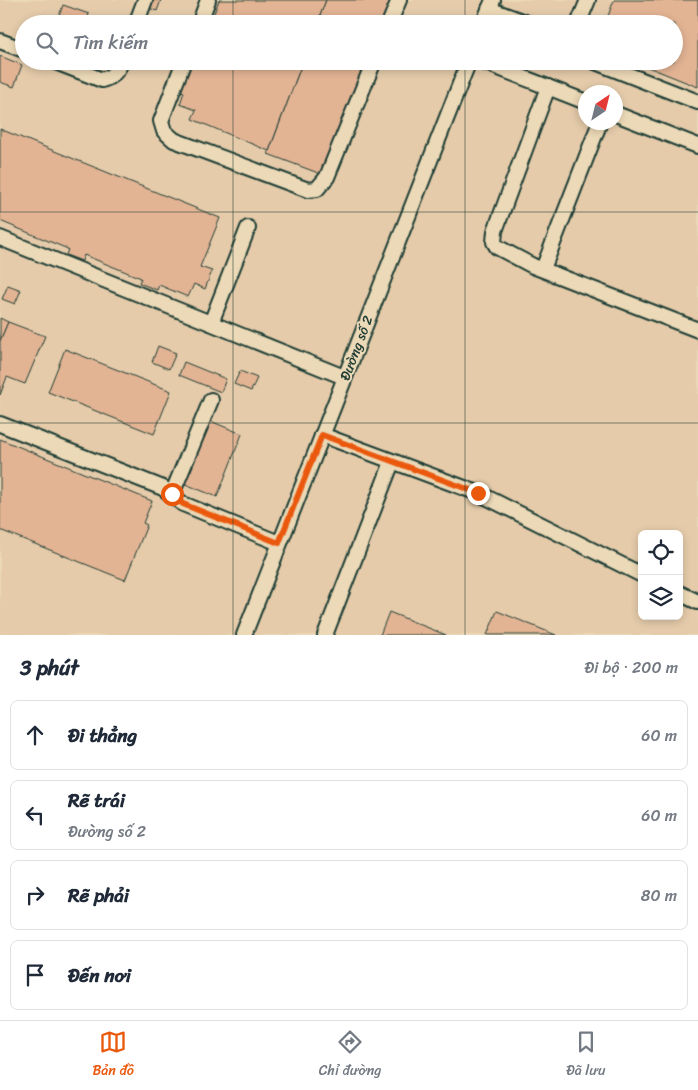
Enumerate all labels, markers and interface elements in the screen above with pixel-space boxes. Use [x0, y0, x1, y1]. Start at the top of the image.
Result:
search box [15, 15, 683, 70]
text: Tìm kiếm [73, 26, 148, 59]
icon: search [33, 29, 61, 57]
north arrow [578, 85, 623, 130]
street label: Đường số 2 [333, 312, 380, 384]
route end [467, 482, 490, 505]
route start [161, 483, 184, 506]
map controls [638, 530, 683, 620]
button: locate [638, 530, 683, 575]
button: layers [638, 575, 683, 620]
text: 3 phút [20, 649, 79, 687]
text: Đi bộ · 200 m [584, 653, 678, 682]
text: Đi thẳng [68, 719, 137, 752]
icon: ahead [21, 721, 49, 749]
text: 60 m [641, 721, 677, 750]
text: Rẽ trái [68, 784, 125, 817]
icon: left [21, 801, 49, 829]
text: 60 m [641, 801, 677, 830]
text: Đường số 2 [68, 817, 146, 846]
text: Rẽ phải [68, 879, 129, 912]
icon: right [21, 881, 49, 909]
text: 80 m [641, 881, 677, 910]
text: Đến nơi [68, 959, 131, 992]
icon: arrive [21, 961, 49, 989]
tab: Bản đồ [92, 1028, 134, 1083]
tab: Chỉ đường [319, 1028, 381, 1083]
tab: Đã lưu [566, 1028, 606, 1083]

